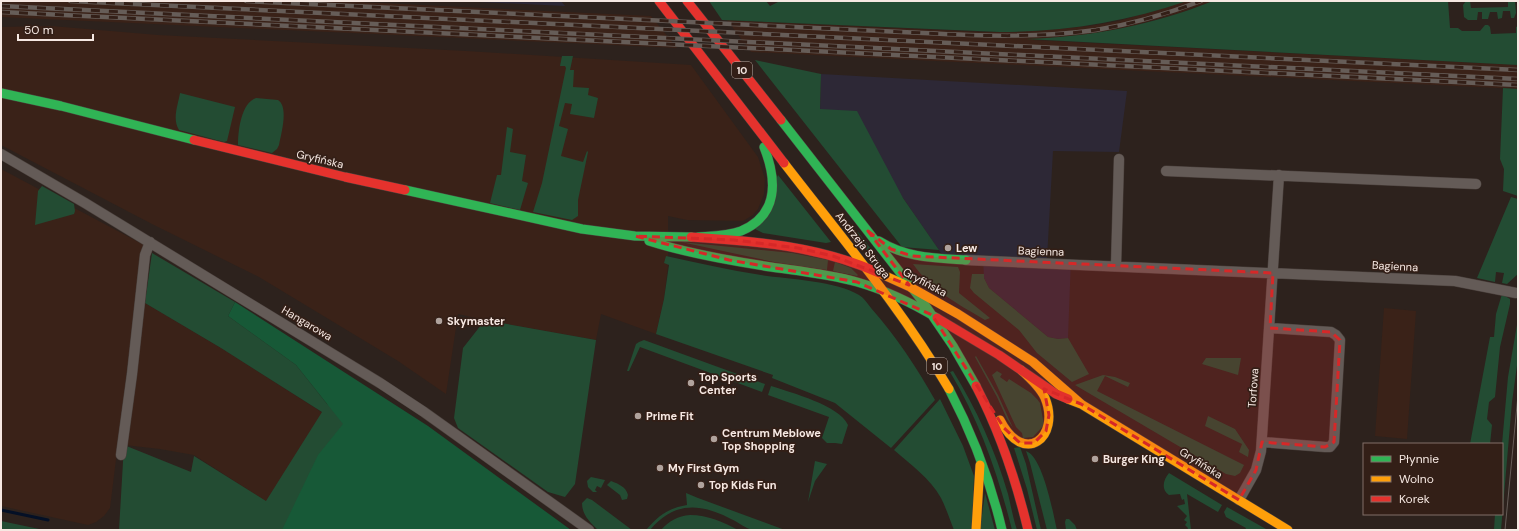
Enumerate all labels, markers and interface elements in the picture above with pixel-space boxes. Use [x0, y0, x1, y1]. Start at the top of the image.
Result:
scale bar [18, 16, 93, 42]
text: 50 m [24, 22, 53, 38]
road number: 10 [732, 62, 752, 78]
street label: Gryfińska [295, 147, 345, 171]
street label: Andrzeja Struga [833, 209, 893, 281]
place label: Lew [956, 241, 977, 255]
marker: Lew [943, 243, 953, 253]
street label: Bagienna [1018, 243, 1064, 259]
street label: Bagienna [1372, 258, 1418, 274]
street label: Gryfińska [901, 265, 950, 299]
street label: Hangarowa [279, 303, 335, 343]
place label: Skymaster [447, 314, 505, 328]
marker: Skymaster [434, 316, 444, 326]
road number: 10 [927, 358, 947, 374]
street label: Torfowa [1245, 368, 1261, 408]
place label: Top Sports Center [699, 370, 757, 397]
marker: Top Sports Center [686, 378, 696, 388]
place label: Prime Fit [646, 409, 694, 423]
marker: Prime Fit [633, 411, 643, 421]
place label: Centrum Meblowe Top Shopping [722, 426, 821, 453]
marker: Centrum Meblowe Top Shopping [709, 434, 719, 444]
legend [1363, 443, 1503, 515]
street label: Gryfińska [1177, 444, 1225, 482]
text: Płynnie [1399, 451, 1439, 467]
place label: Burger King [1103, 452, 1165, 466]
marker: Burger King [1090, 454, 1100, 464]
place label: My First Gym [668, 461, 739, 475]
marker: My First Gym [655, 463, 665, 473]
text: Wolno [1399, 471, 1434, 487]
place label: Top Kids Fun [709, 478, 777, 492]
marker: Top Kids Fun [696, 480, 706, 490]
text: Korek [1399, 491, 1430, 507]

